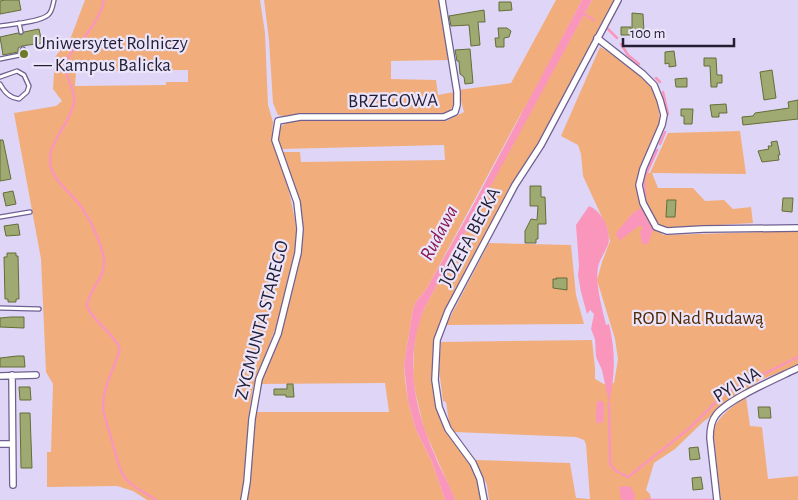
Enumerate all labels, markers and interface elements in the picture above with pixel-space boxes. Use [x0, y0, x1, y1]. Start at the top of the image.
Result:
scale bar [623, 15, 734, 47]
text: 100 m [630, 26, 665, 41]
place label: Uniwersytet Rolniczy — Kampus Balicka [33, 34, 188, 75]
marker: Uniwersytet Rolniczy — Kampus Balicka [18, 48, 30, 60]
street label: BRZEGOWA [348, 91, 438, 111]
street label: JÓZEFA BECKA [434, 183, 504, 290]
water label: Rudawa [416, 202, 462, 264]
street label: ZYGMUNTA STAREGO [232, 239, 292, 401]
park label: ROD Nad Rudawą [632, 309, 764, 328]
street label: PYLNA [710, 364, 764, 406]

